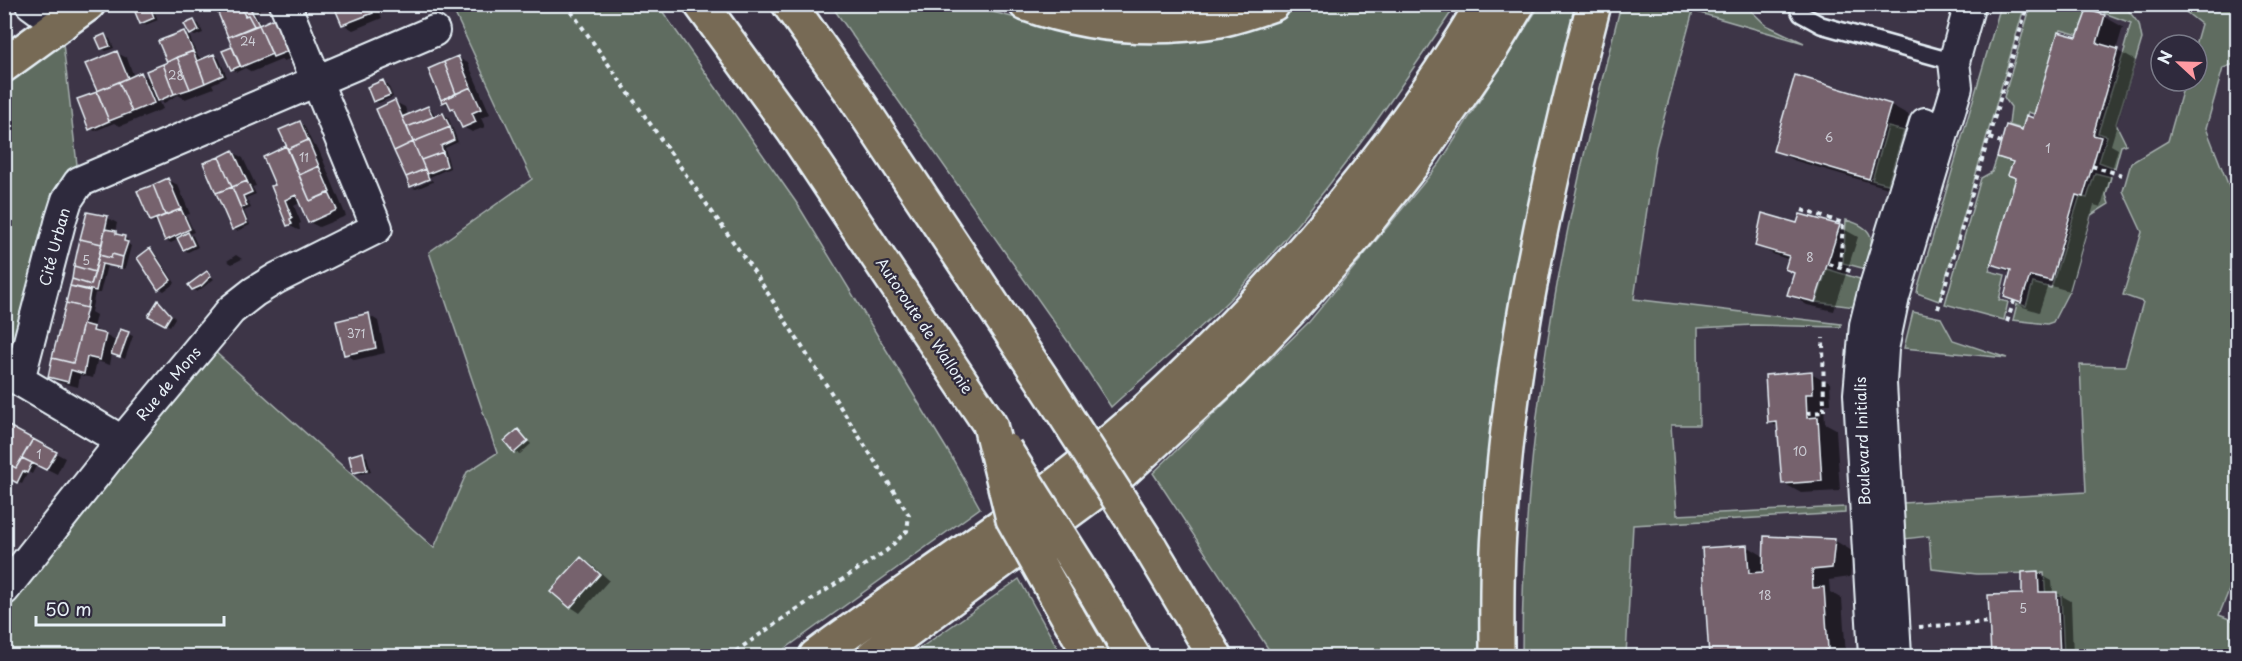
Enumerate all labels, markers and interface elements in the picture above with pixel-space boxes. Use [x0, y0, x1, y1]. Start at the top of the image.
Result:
house number: 24 [240, 32, 256, 50]
north arrow [2149, 33, 2209, 93]
text: N [2151, 47, 2178, 67]
house number: 28 [168, 66, 184, 84]
house number: 6 [1825, 128, 1833, 146]
house number: 1 [2045, 139, 2051, 157]
house number: 11 [299, 148, 309, 166]
street label: Cité Urban [32, 205, 75, 288]
house number: 8 [1806, 248, 1814, 266]
house number: 5 [82, 251, 90, 269]
street label: Autoroute de Wallonie [871, 252, 980, 398]
house number: 371 [347, 324, 365, 342]
street label: Rue de Mons [130, 341, 206, 425]
street label: Boulevard Initialis [1848, 376, 1875, 506]
house number: 10 [1793, 442, 1807, 460]
house number: 1 [36, 445, 42, 463]
house number: 18 [1759, 586, 1771, 604]
scale bar [36, 589, 224, 627]
text: 50 m [45, 595, 92, 622]
house number: 5 [2019, 599, 2027, 617]

